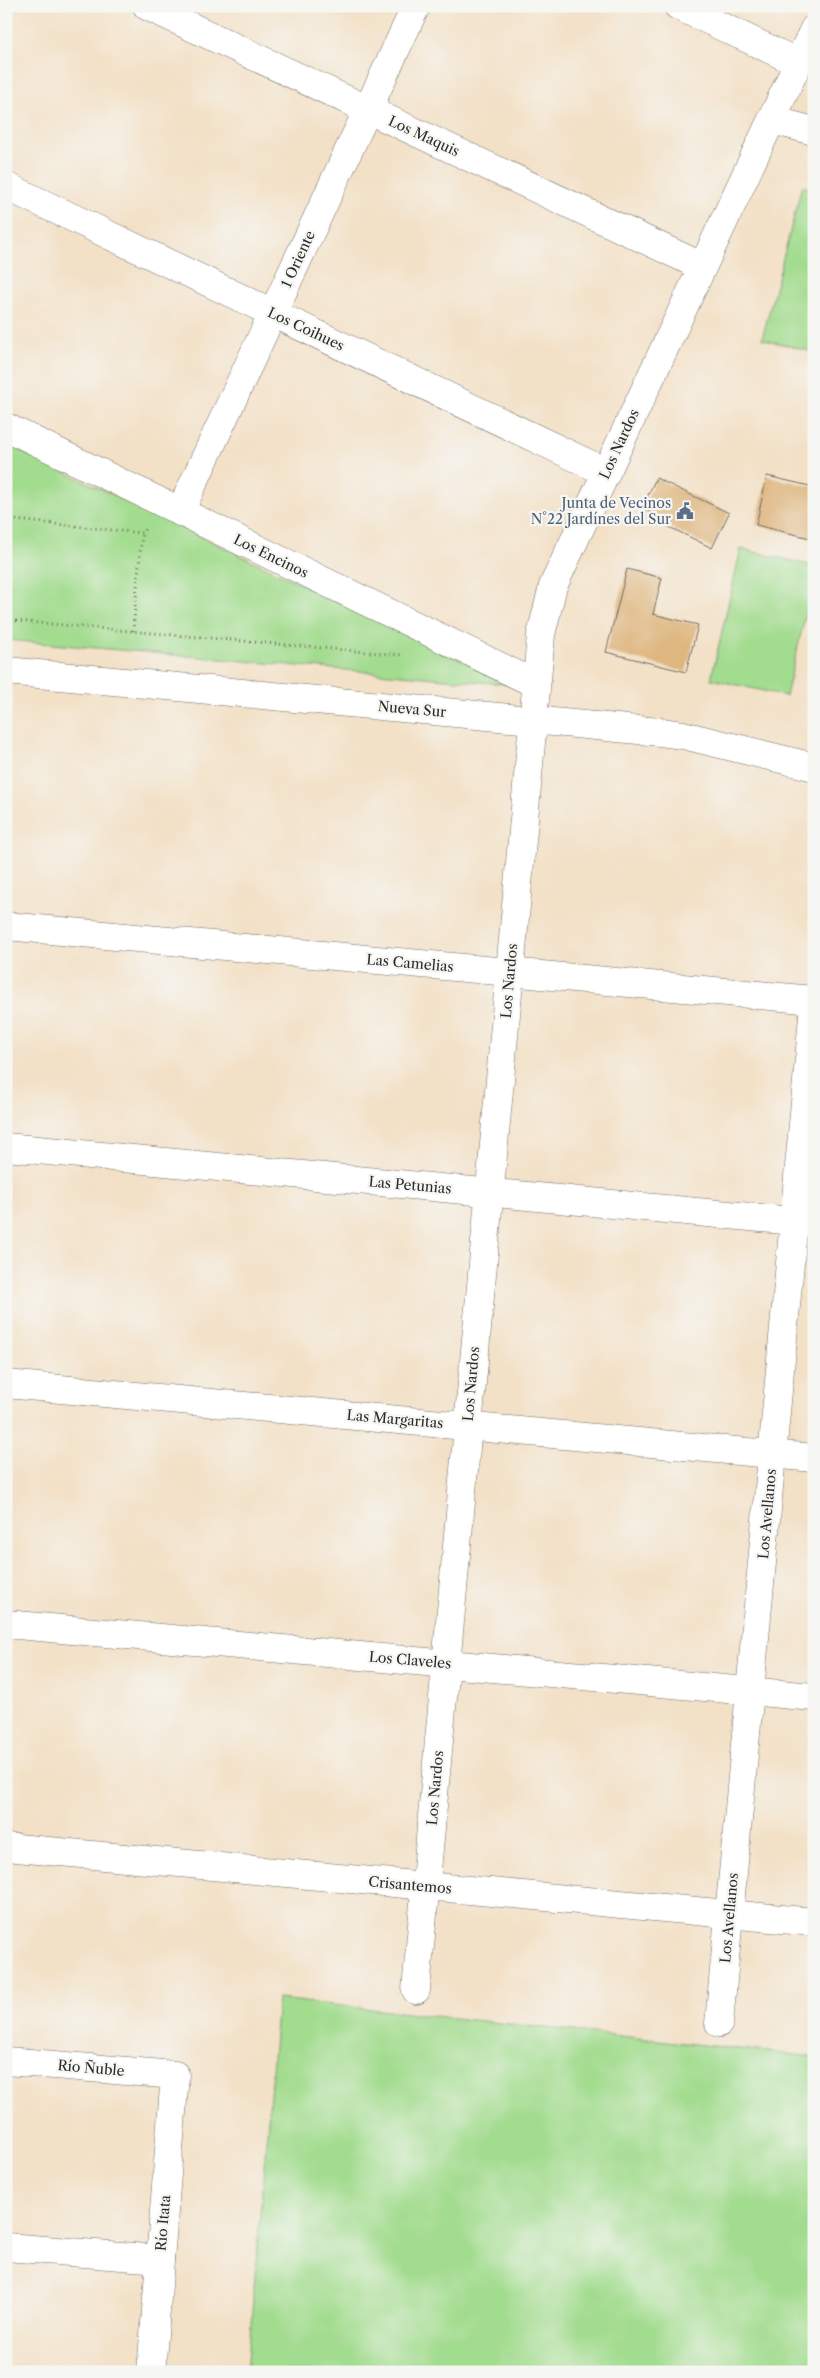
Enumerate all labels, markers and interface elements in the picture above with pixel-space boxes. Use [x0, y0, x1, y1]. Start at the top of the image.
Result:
street label: Los Maquis [386, 112, 462, 160]
street label: 1 Oriente [277, 227, 319, 290]
street label: Los Coihues [265, 303, 347, 355]
street label: Los Nardos [595, 406, 643, 482]
place label: Junta de Vecinos N°22 Jardínes del Sur [531, 494, 671, 528]
public building icon: Junta de Vecinos N°22 Jardínes del Sur [675, 501, 695, 521]
street label: Los Encinos [231, 530, 311, 582]
street label: Nueva Sur [377, 697, 447, 721]
street label: Los Nardos [497, 943, 521, 1019]
street label: Las Camelias [366, 950, 454, 976]
street label: Las Petunias [368, 1172, 452, 1198]
street label: Los Nardos [459, 1346, 483, 1422]
street label: Las Margaritas [346, 1406, 444, 1432]
street label: Los Avellanos [754, 1468, 780, 1560]
street label: Los Claveles [368, 1647, 452, 1673]
street label: Los Nardos [423, 1750, 447, 1826]
street label: Crisantemos [368, 1872, 452, 1898]
street label: Los Avellanos [716, 1872, 742, 1964]
street label: Río Ñuble [57, 2055, 125, 2080]
street label: Río Itata [152, 2193, 174, 2252]

